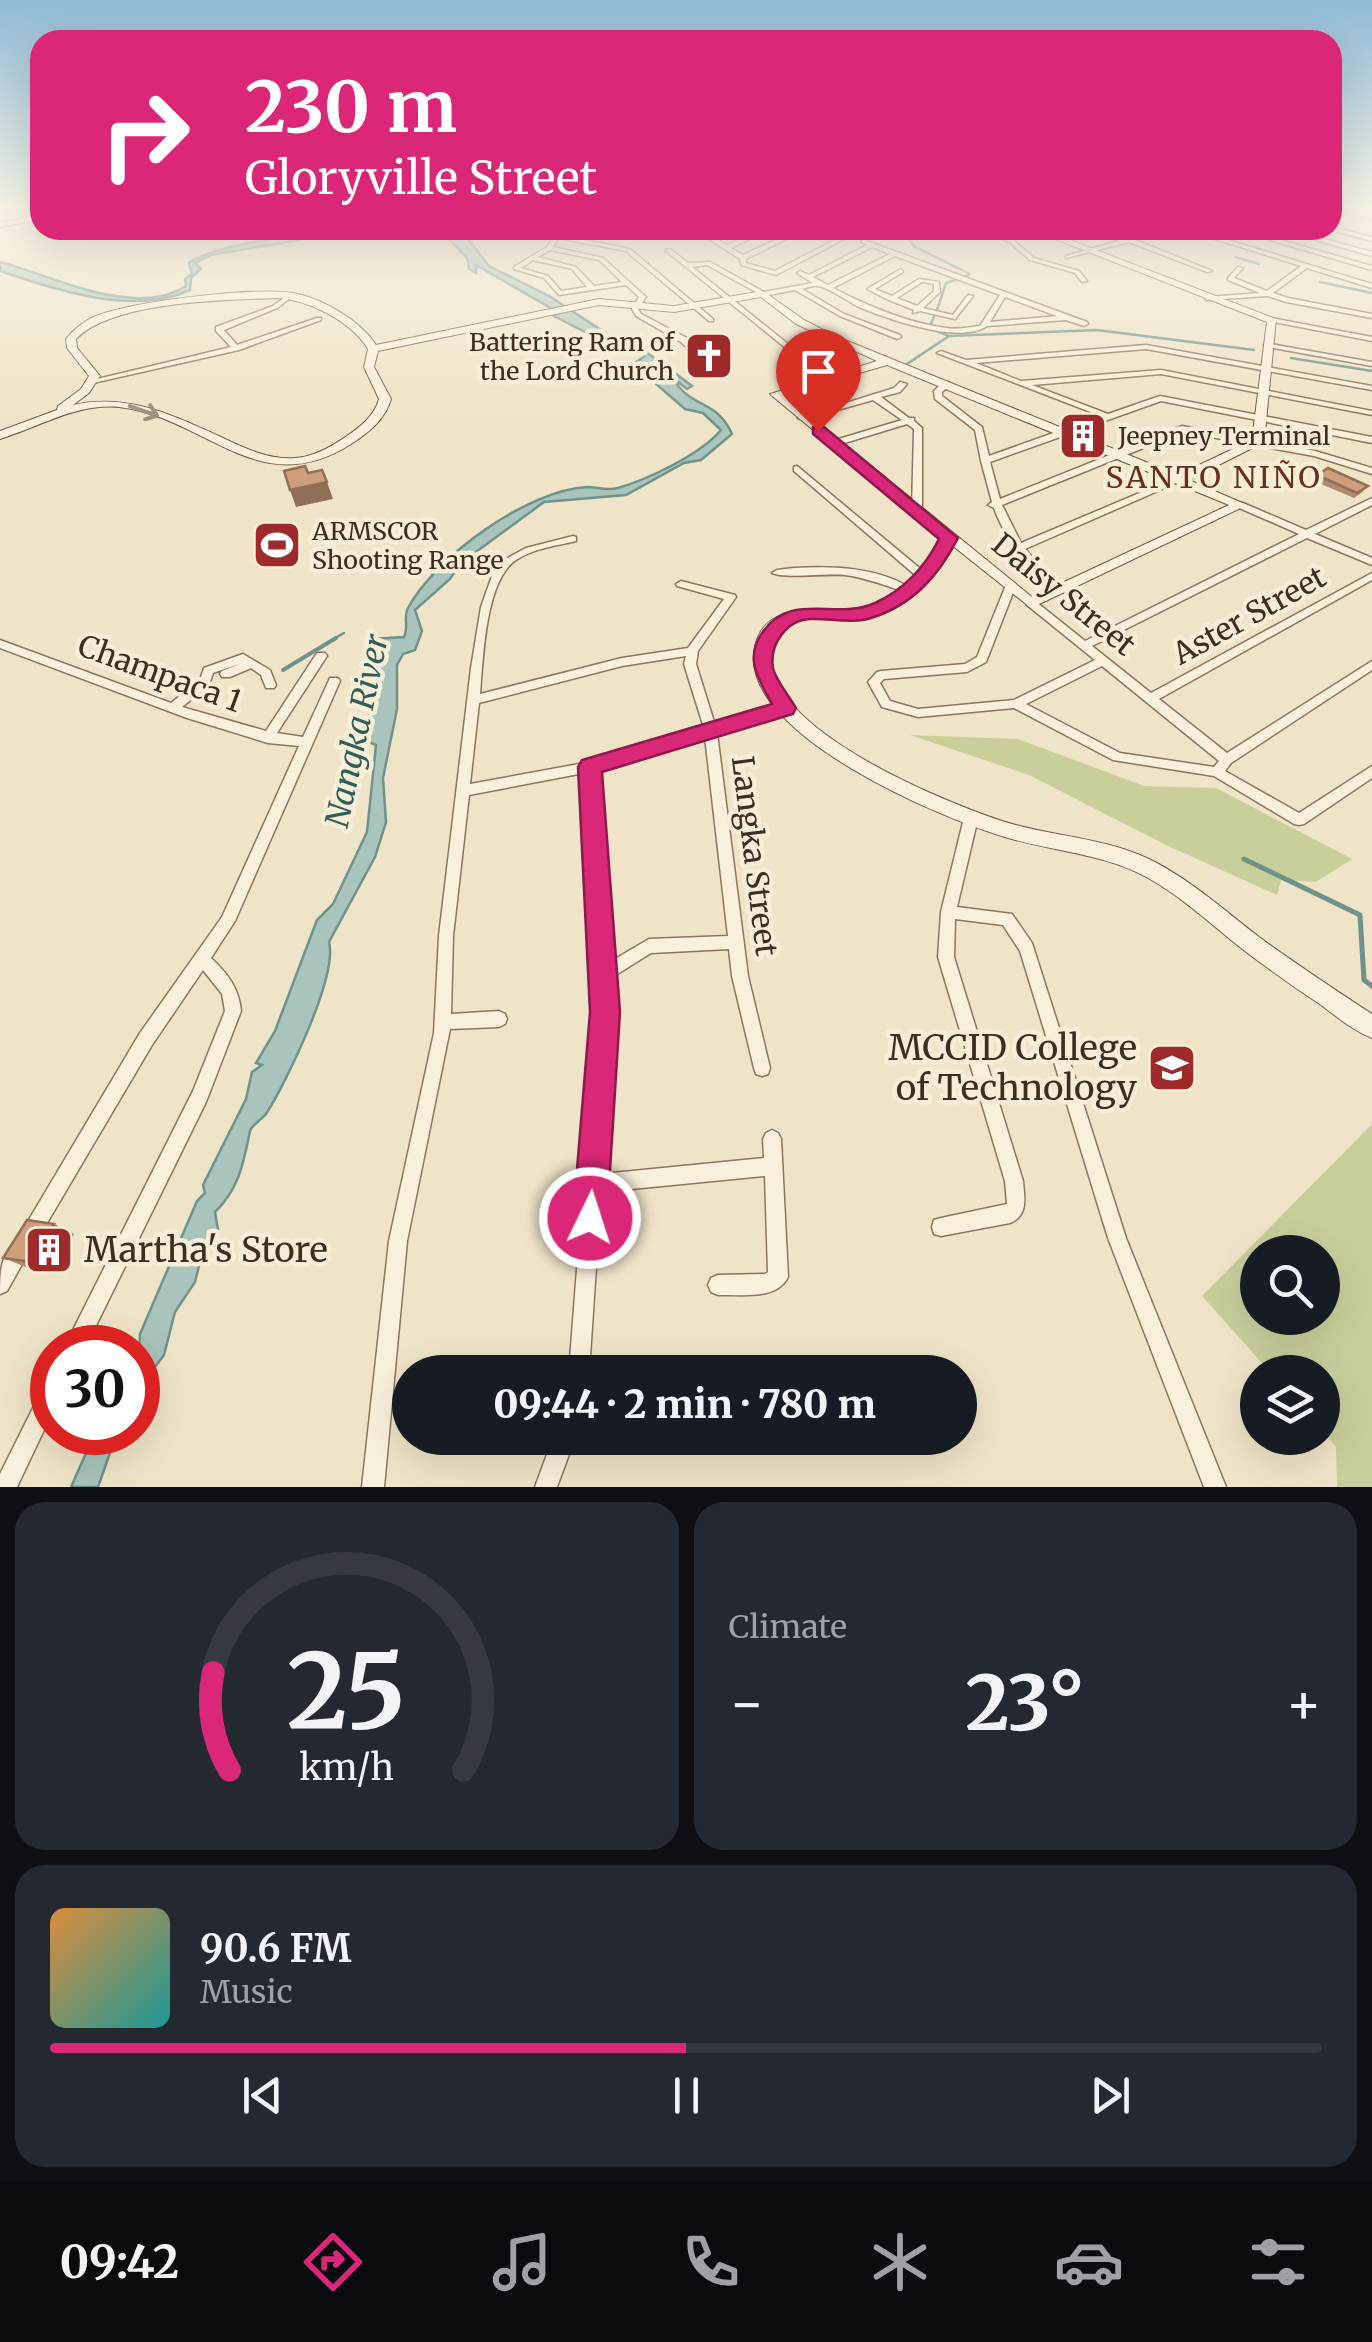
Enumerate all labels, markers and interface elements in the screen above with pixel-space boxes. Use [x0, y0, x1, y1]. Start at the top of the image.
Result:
text: 230 m [245, 63, 457, 151]
icon: right [80, 70, 210, 200]
text: Gloryville Street [245, 150, 597, 206]
place label: Battering Ram of the Lord Church [469, 326, 676, 387]
pin [776, 329, 861, 432]
church icon: Battering Ram of the Lord Church [683, 330, 735, 382]
icon: arrive [791, 344, 846, 399]
one-way arrow [128, 403, 159, 421]
building icon: Jeepney Terminal [1057, 410, 1109, 462]
place label: Jeepney Terminal [1117, 420, 1331, 452]
district label: SANTO NIÑO [1106, 458, 1323, 496]
place label: ARMSCOR Shooting Range [311, 515, 504, 576]
sports icon: ARMSCOR Shooting Range [251, 519, 303, 571]
street label: Daisy Street [985, 525, 1144, 663]
street label: Aster Street [1165, 557, 1332, 673]
street label: Champaca 1 [73, 626, 247, 720]
water label: Nangka River [317, 630, 397, 831]
street label: Langka Street [724, 754, 786, 958]
place label: MCCID College of Technology [888, 1026, 1138, 1110]
school or university icon: MCCID College of Technology [1146, 1042, 1198, 1094]
position arrow [538, 1166, 642, 1270]
building icon: Martha's Store [23, 1224, 75, 1276]
place label: Martha's Store [84, 1228, 328, 1272]
map controls [1240, 1235, 1340, 1455]
button: search [1240, 1235, 1340, 1335]
speed limit sign: 30 [30, 1325, 160, 1455]
button: layers [1240, 1355, 1340, 1455]
text: 09:44 · 2 min · 780 m [493, 1381, 876, 1428]
text: Climate [729, 1607, 847, 1647]
text: 25 [287, 1626, 406, 1756]
text: 23° [965, 1656, 1085, 1750]
text: − [729, 1669, 765, 1738]
text: + [1285, 1669, 1322, 1738]
text: km/h [299, 1745, 394, 1790]
text: 90.6 FM [200, 1925, 351, 1972]
text: Music [200, 1972, 293, 2012]
icon: previous [235, 2068, 290, 2123]
icon: pause [659, 2068, 714, 2123]
icon: next [1083, 2068, 1138, 2123]
icon: directions [298, 2227, 368, 2297]
icon: music [487, 2227, 557, 2297]
icon: phone [676, 2227, 746, 2297]
icon: climate [865, 2227, 935, 2297]
icon: car [1054, 2227, 1124, 2297]
icon: filters [1243, 2227, 1313, 2297]
text: 09:42 [59, 2234, 179, 2290]

